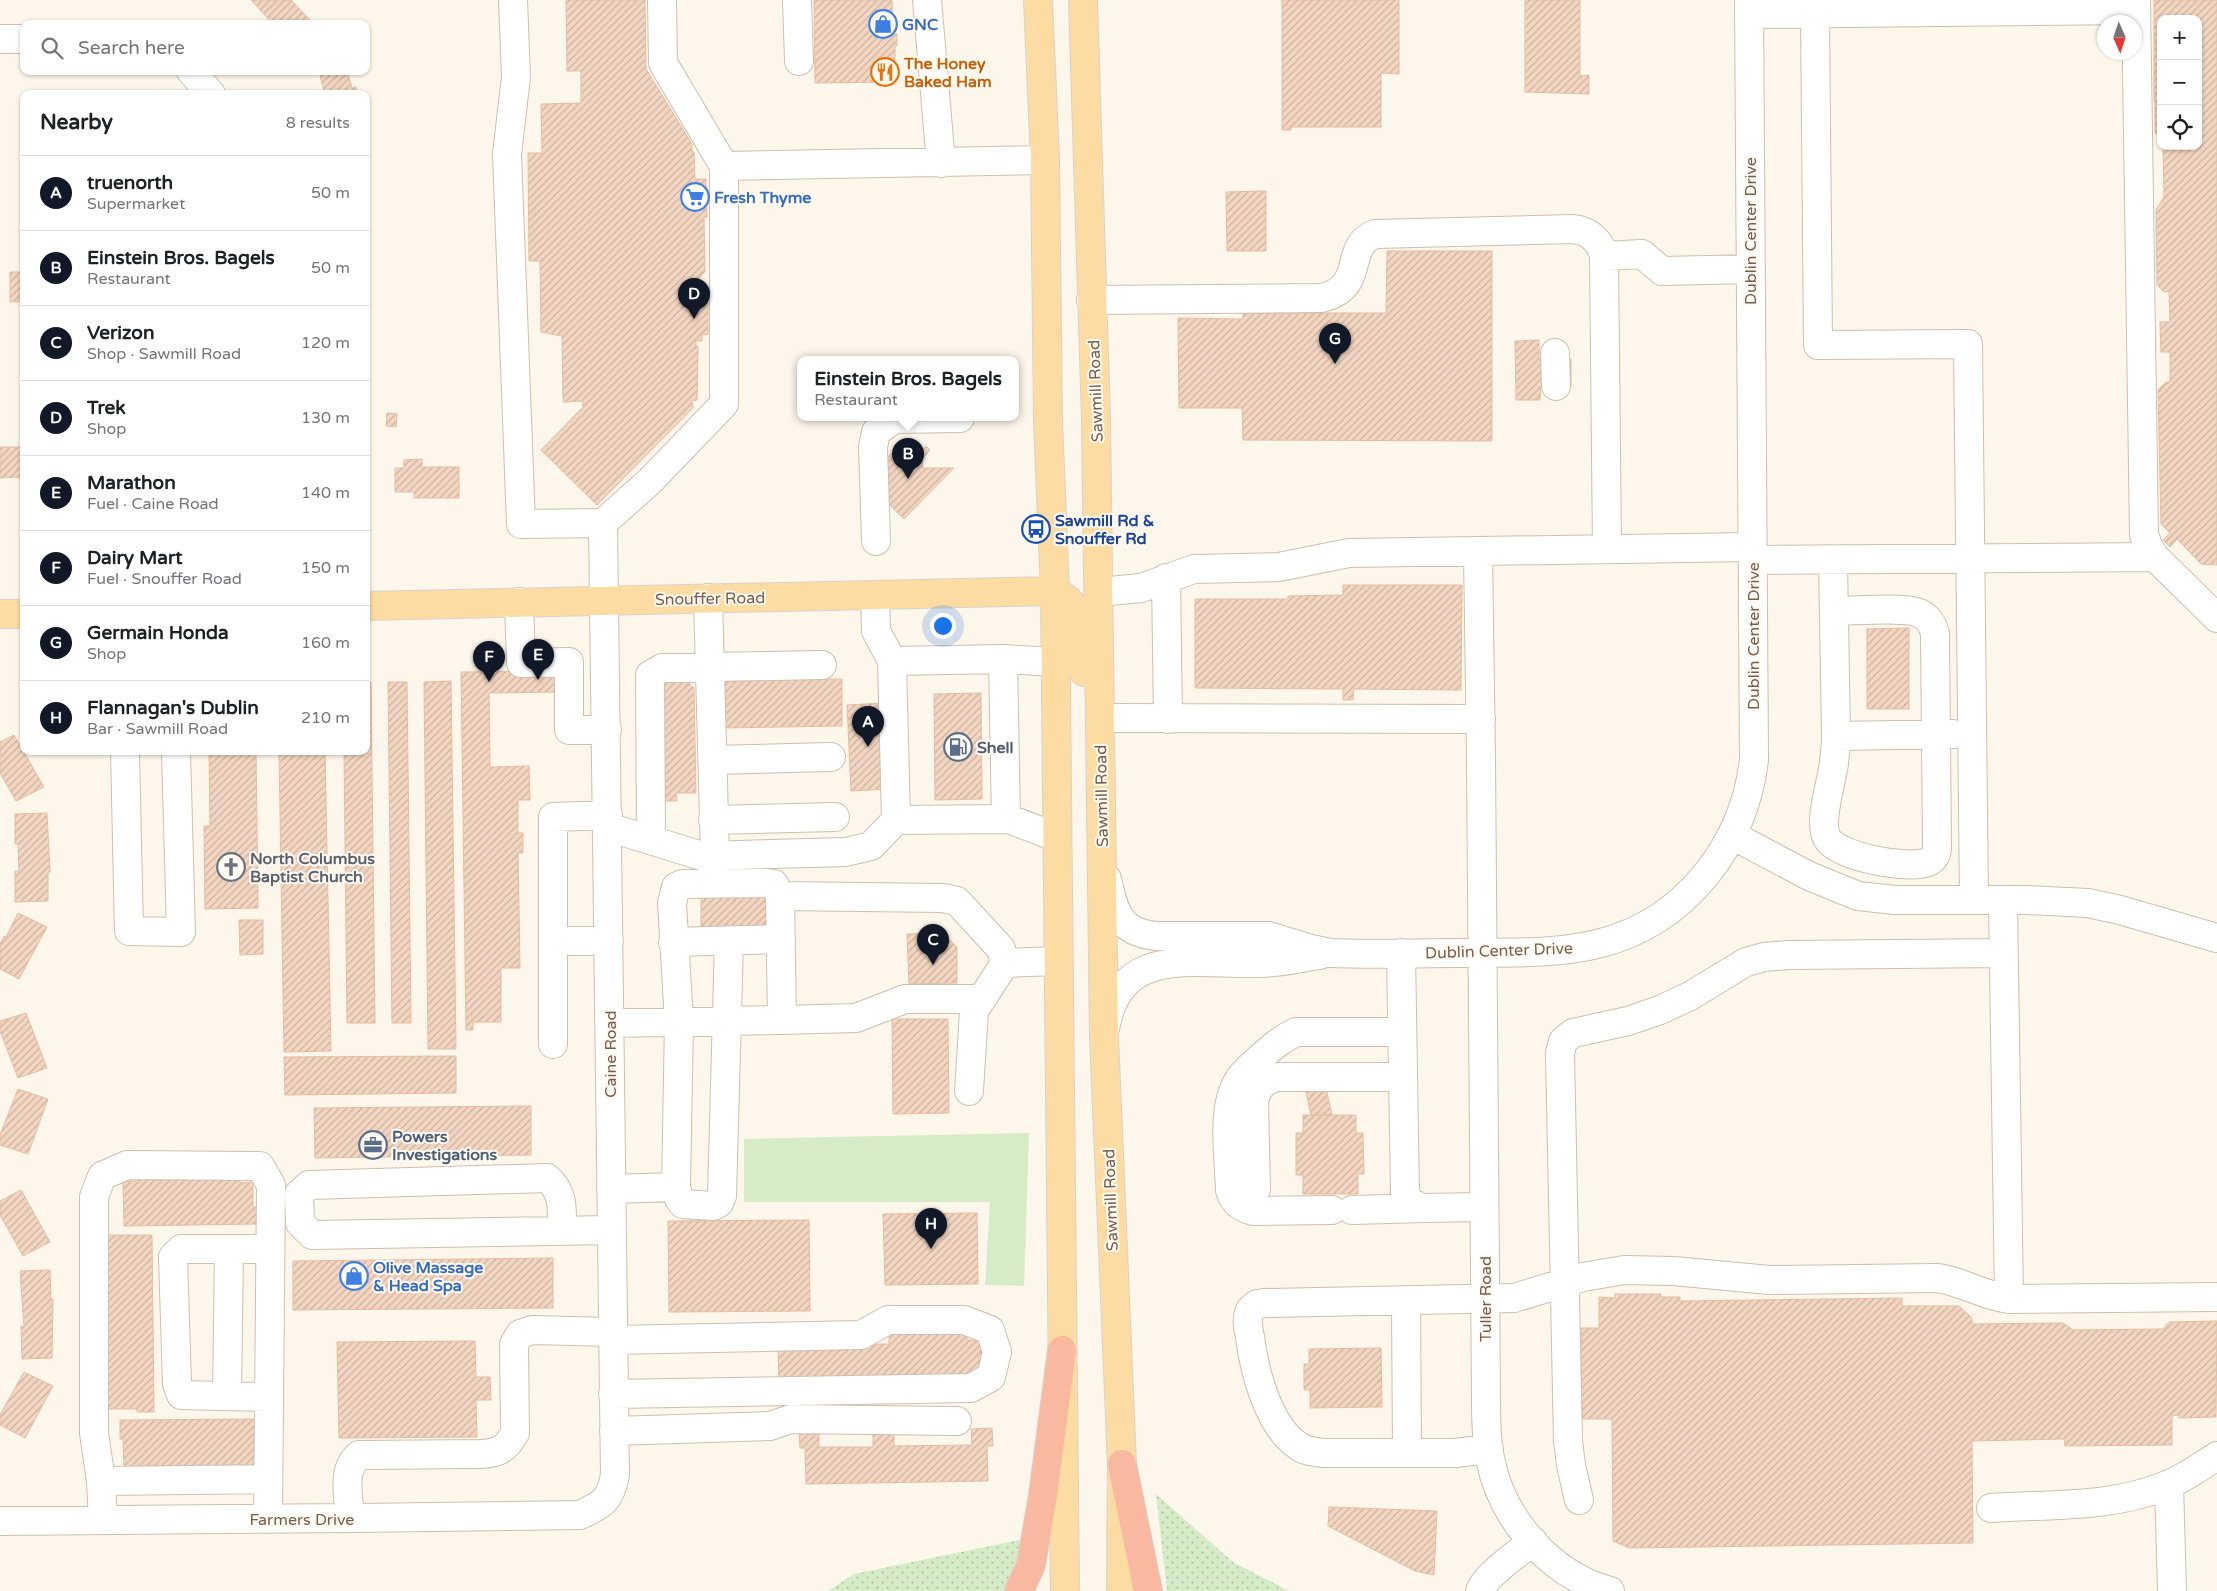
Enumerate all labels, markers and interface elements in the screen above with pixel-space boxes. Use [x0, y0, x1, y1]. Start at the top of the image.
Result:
shop icon: GNC [868, 9, 898, 39]
place label: GNC [902, 15, 938, 35]
north arrow [2097, 15, 2142, 60]
map controls [2157, 15, 2202, 150]
button: + [2157, 15, 2202, 60]
search box [20, 20, 370, 75]
icon: search [38, 34, 66, 62]
text: Search here [78, 37, 185, 59]
place label: The Honey Baked Ham [903, 54, 992, 92]
restaurant icon: The Honey Baked Ham [870, 57, 900, 87]
button: − [2157, 60, 2202, 105]
button: locate [2157, 105, 2202, 150]
text: Nearby [40, 110, 113, 135]
text: 8 results [286, 113, 350, 133]
street label: Dublin Center Drive [1741, 157, 1761, 305]
text: truenorth [87, 172, 173, 194]
supermarket icon: Fresh Thyme [680, 182, 710, 212]
text: A [50, 183, 62, 203]
text: 50 m [311, 183, 350, 203]
place label: Fresh Thyme [714, 188, 811, 208]
text: Supermarket [87, 194, 185, 214]
text: Einstein Bros. Bagels [87, 247, 275, 269]
text: B [50, 258, 62, 278]
text: 50 m [311, 258, 350, 278]
text: Restaurant [87, 269, 171, 289]
pin: D [678, 278, 710, 319]
text: Verizon [87, 322, 155, 344]
pin: G [1319, 323, 1351, 364]
text: C [50, 333, 62, 353]
text: 120 m [301, 333, 350, 353]
street label: Sawmill Road [1084, 339, 1108, 442]
text: Shop · Sawmill Road [87, 344, 241, 364]
popup [797, 356, 1019, 421]
text: Einstein Bros. Bagels [814, 368, 1002, 390]
text: Restaurant [814, 390, 898, 410]
text: Trek [87, 397, 126, 419]
text: D [50, 408, 62, 428]
text: 130 m [301, 408, 350, 428]
text: Shop [87, 419, 126, 439]
pin: B [892, 438, 924, 479]
text: Marathon [87, 472, 176, 494]
text: E [51, 483, 61, 503]
text: 140 m [301, 483, 350, 503]
text: Fuel · Caine Road [87, 494, 219, 514]
place label: Sawmill Rd & Snouffer Rd [1055, 511, 1155, 549]
bus stop icon: Sawmill Rd & Snouffer Rd [1021, 514, 1051, 544]
text: Dairy Mart [87, 547, 182, 569]
text: F [51, 558, 61, 578]
text: 150 m [301, 558, 350, 578]
street label: Dublin Center Drive [1744, 562, 1764, 710]
text: Fuel · Snouffer Road [87, 569, 242, 589]
street label: Snouffer Road [655, 588, 765, 610]
your location [930, 613, 956, 639]
text: Germain Honda [87, 622, 229, 644]
text: G [50, 633, 62, 653]
text: 160 m [301, 633, 350, 653]
pin: E [522, 639, 554, 680]
pin: F [473, 641, 505, 682]
text: Shop [87, 644, 126, 664]
text: Flannagan's Dublin [87, 697, 259, 719]
pin: A [852, 706, 884, 747]
text: H [50, 708, 62, 728]
text: 210 m [301, 708, 350, 728]
text: Bar · Sawmill Road [87, 719, 228, 739]
fuel station icon: Shell [943, 732, 973, 762]
place label: Shell [977, 738, 1014, 758]
street label: Sawmill Road [1091, 745, 1113, 847]
place label: North Columbus Baptist Church [250, 849, 375, 887]
church icon: North Columbus Baptist Church [216, 852, 246, 882]
pin: C [917, 924, 949, 965]
street label: Dublin Center Drive [1425, 938, 1573, 964]
street label: Caine Road [601, 1010, 621, 1098]
place label: Powers Investigations [392, 1127, 498, 1165]
office icon: Powers Investigations [358, 1130, 388, 1160]
street label: Sawmill Road [1099, 1148, 1123, 1251]
pin: H [915, 1208, 947, 1249]
street label: Tuller Road [1476, 1256, 1496, 1342]
place label: Olive Massage & Head Spa [373, 1258, 483, 1296]
shop icon: Olive Massage & Head Spa [339, 1261, 369, 1291]
street label: Farmers Drive [250, 1510, 354, 1530]

